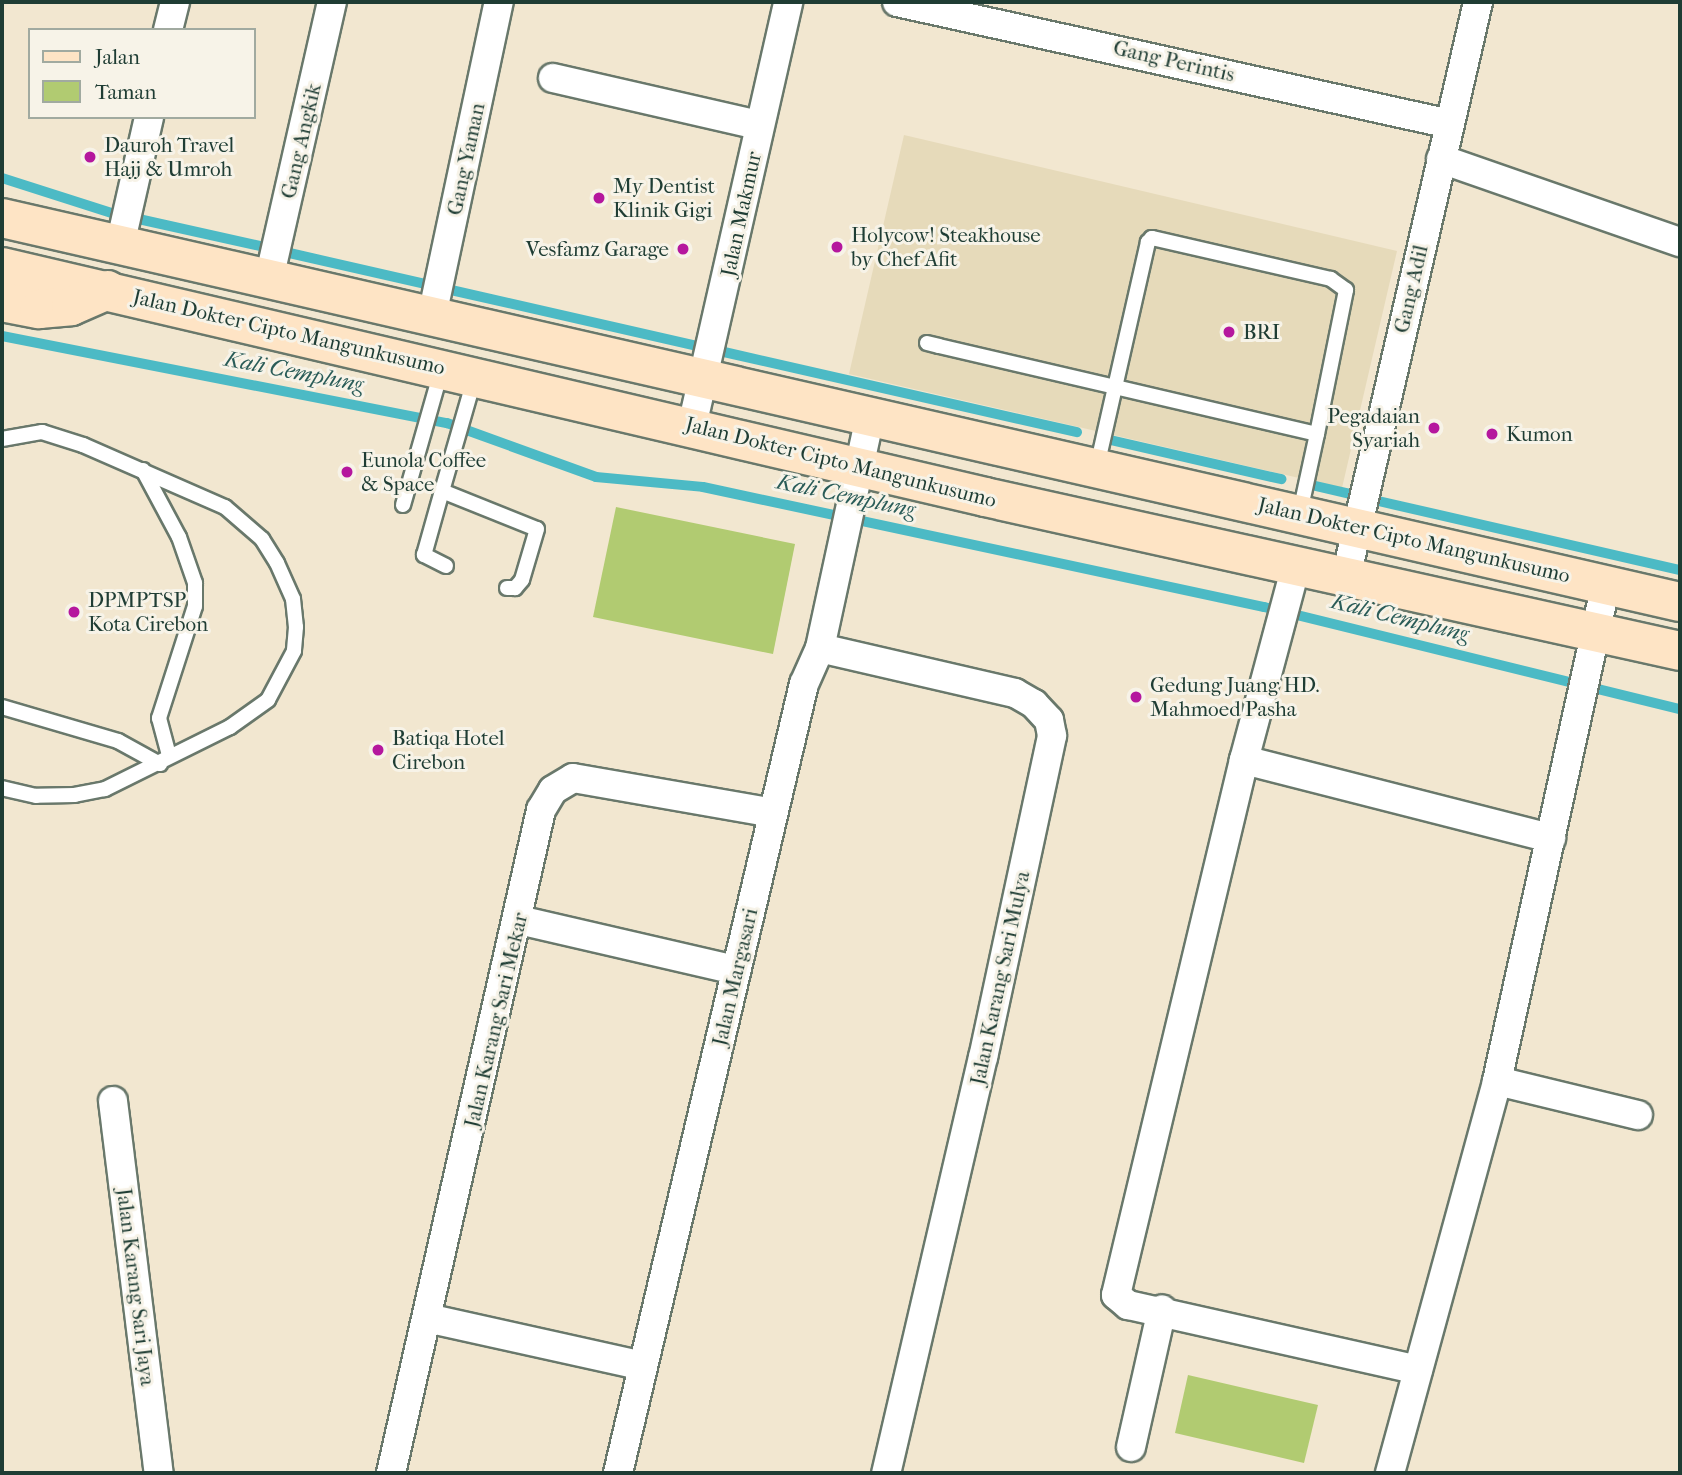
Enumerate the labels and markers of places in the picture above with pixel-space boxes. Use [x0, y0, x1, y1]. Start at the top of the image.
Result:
place label: Dauroh Travel Hajj & Umroh [104, 132, 234, 182]
marker: Dauroh Travel Hajj & Umroh [82, 149, 98, 165]
place label: My Dentist Klinik Gigi [613, 173, 715, 223]
marker: My Dentist Klinik Gigi [591, 190, 607, 206]
place label: Holycow! Steakhouse by Chef Afit [851, 222, 1041, 272]
place label: Vesfamz Garage [526, 236, 669, 262]
marker: Holycow! Steakhouse by Chef Afit [829, 239, 845, 255]
marker: Vesfamz Garage [675, 241, 691, 257]
place label: BRI [1243, 319, 1280, 345]
marker: BRI [1221, 324, 1237, 340]
place label: Pegadaian Syariah [1327, 403, 1420, 453]
marker: Pegadaian Syariah [1426, 420, 1442, 436]
place label: Kumon [1506, 421, 1573, 447]
marker: Kumon [1484, 426, 1500, 442]
place label: Eunola Coffee & Space [361, 447, 486, 497]
marker: Eunola Coffee & Space [339, 464, 355, 480]
place label: DPMPTSP Kota Cirebon [88, 587, 208, 637]
marker: DPMPTSP Kota Cirebon [66, 604, 82, 620]
place label: Gedung Juang HD. Mahmoed Pasha [1150, 672, 1319, 722]
marker: Gedung Juang HD. Mahmoed Pasha [1128, 689, 1144, 705]
place label: Batiqa Hotel Cirebon [392, 725, 505, 775]
marker: Batiqa Hotel Cirebon [370, 742, 386, 758]

